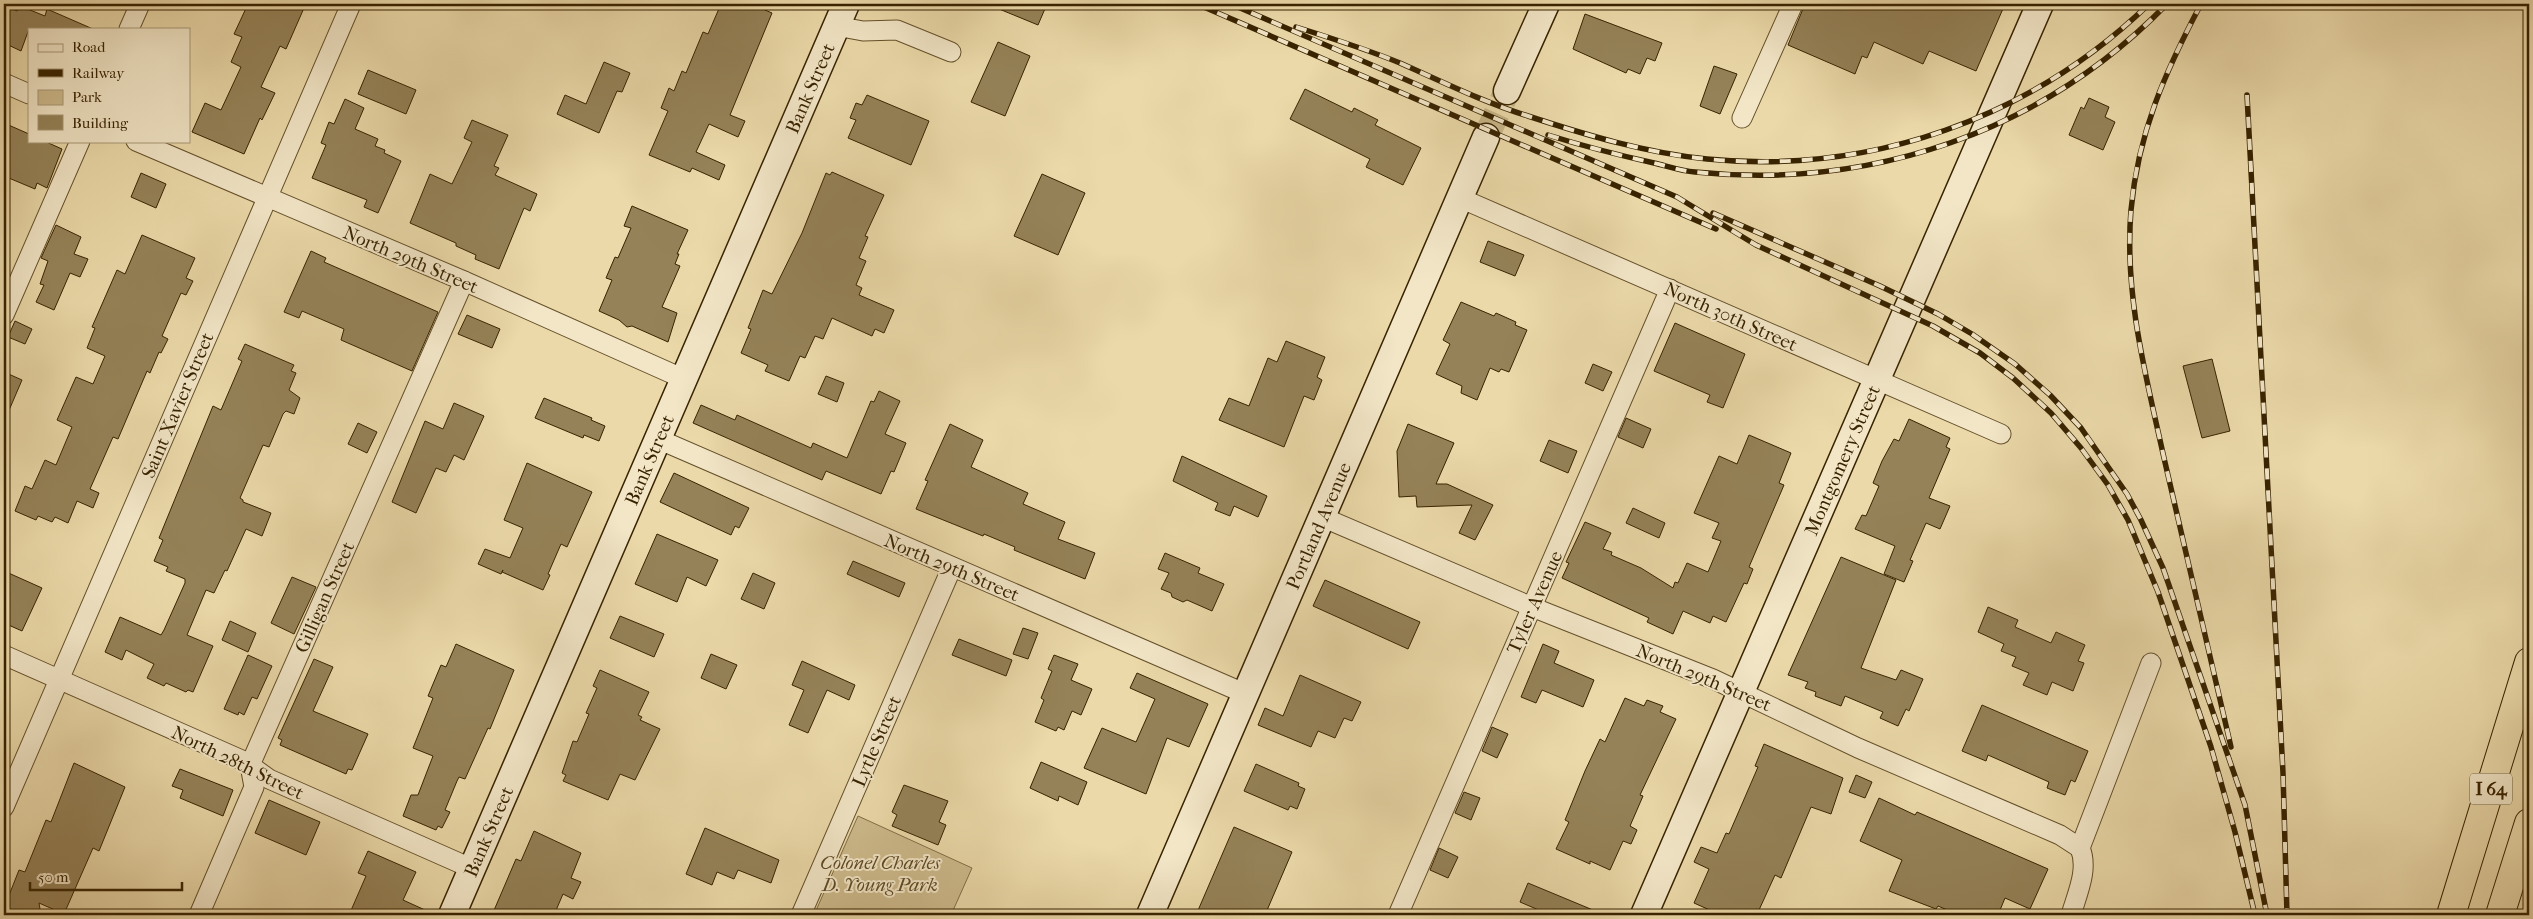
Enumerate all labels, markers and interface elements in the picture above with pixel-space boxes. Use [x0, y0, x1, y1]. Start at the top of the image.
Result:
legend [28, 28, 190, 142]
text: Road [72, 38, 106, 56]
street label: Bank Street [781, 40, 840, 137]
text: Railway [72, 64, 125, 82]
text: Park [72, 88, 102, 106]
text: Building [72, 114, 129, 132]
street label: North 29th Street [340, 222, 482, 298]
street label: North 30th Street [1661, 278, 1801, 356]
street label: Saint Xavier Street [137, 329, 219, 481]
street label: Montgomery Street [1800, 382, 1885, 539]
street label: Bank Street [621, 411, 679, 509]
street label: Portland Avenue [1282, 459, 1356, 593]
street label: North 29th Street [881, 530, 1023, 606]
street label: Gilligan Street [291, 538, 359, 656]
street label: Tyler Avenue [1502, 547, 1567, 657]
street label: North 29th Street [1633, 640, 1775, 716]
street label: Lytle Street [848, 692, 906, 790]
street label: North 28th Street [168, 721, 307, 805]
road number: I 64 [2470, 774, 2512, 804]
street label: Bank Street [460, 783, 518, 880]
park label: Colonel Charles D. Young Park [820, 852, 941, 896]
scale bar [30, 859, 182, 891]
text: 50 m [38, 868, 69, 886]

